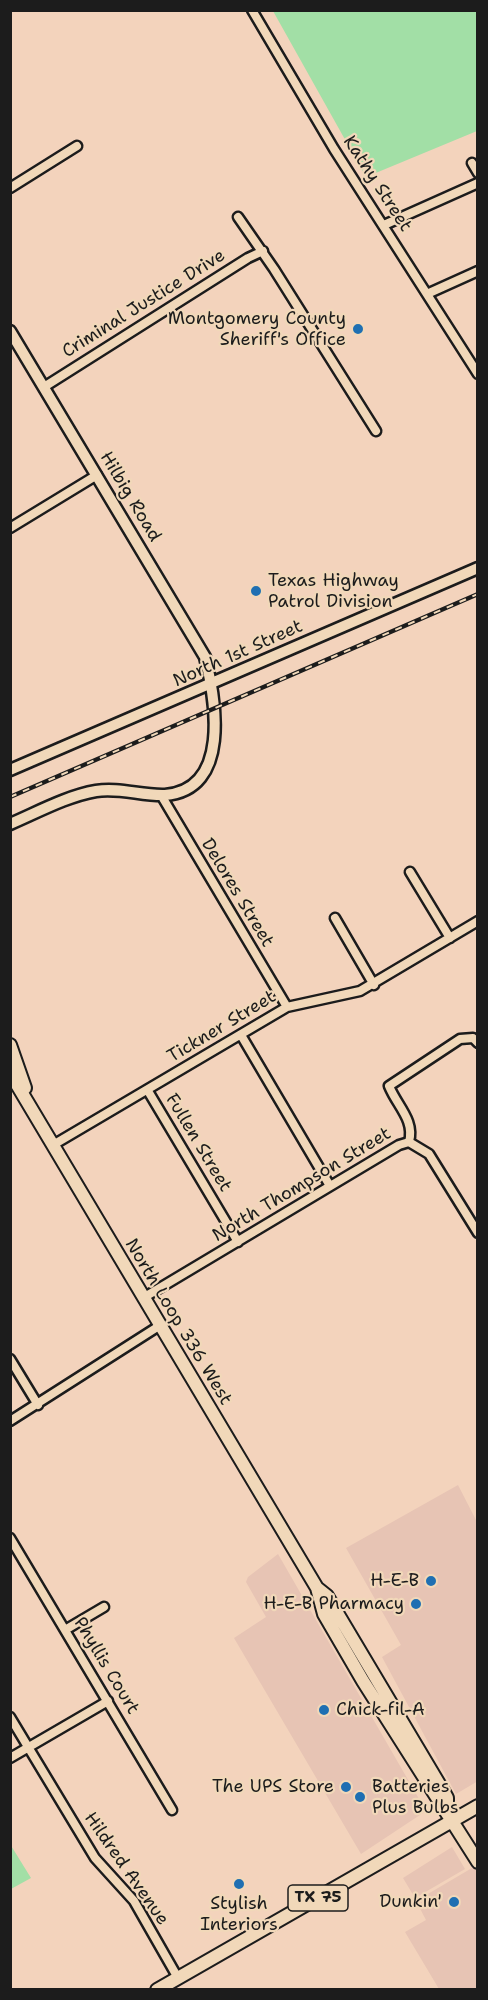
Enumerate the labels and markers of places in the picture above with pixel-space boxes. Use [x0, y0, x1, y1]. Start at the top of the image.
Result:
place label: Montgomery County Sheriff's Office [168, 308, 346, 350]
marker: Montgomery County Sheriff's Office [351, 322, 365, 336]
place label: Texas Highway Patrol Division [268, 570, 399, 612]
marker: Texas Highway Patrol Division [249, 584, 263, 598]
place label: H-E-B [370, 1570, 419, 1592]
marker: H-E-B [424, 1574, 438, 1588]
place label: H-E-B Pharmacy [264, 1593, 404, 1615]
marker: H-E-B Pharmacy [409, 1597, 423, 1611]
place label: Chick-fil-A [336, 1699, 425, 1721]
marker: Chick-fil-A [317, 1703, 331, 1717]
place label: The UPS Store [212, 1776, 334, 1798]
place label: Batteries Plus Bulbs [372, 1776, 459, 1818]
marker: The UPS Store [339, 1780, 353, 1794]
marker: Batteries Plus Bulbs [353, 1790, 367, 1804]
marker: Stylish Interiors [232, 1877, 246, 1891]
place label: Dunkin' [379, 1891, 442, 1913]
place label: Stylish Interiors [200, 1893, 278, 1936]
marker: Dunkin' [447, 1895, 461, 1909]

